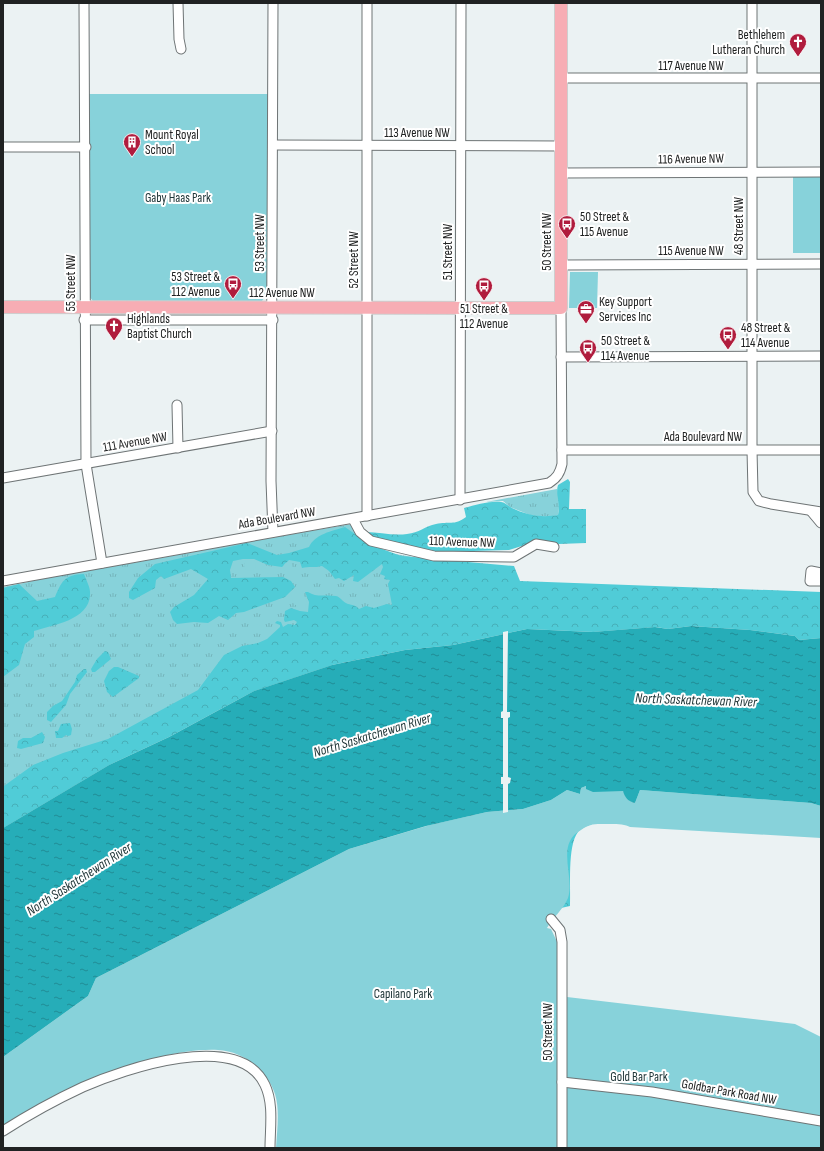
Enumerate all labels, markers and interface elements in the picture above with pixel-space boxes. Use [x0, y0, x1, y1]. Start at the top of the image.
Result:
place label: Bethlehem Lutheran Church [712, 27, 785, 58]
church icon: Bethlehem Lutheran Church [788, 32, 808, 57]
street label: 117 Avenue NW [658, 58, 724, 74]
street label: 113 Avenue NW [384, 125, 450, 141]
place label: Mount Royal School [145, 127, 199, 158]
building icon: Mount Royal School [122, 132, 142, 157]
street label: 116 Avenue NW [658, 150, 725, 168]
park label: Gaby Haas Park [145, 190, 211, 206]
street label: 48 Street NW [731, 197, 747, 255]
place label: 50 Street & 115 Avenue [580, 209, 630, 240]
street label: 50 Street NW [539, 213, 555, 271]
street label: 53 Street NW [252, 214, 268, 272]
bus stop icon: 50 Street & 115 Avenue [557, 214, 577, 239]
street label: 51 Street NW [440, 223, 456, 280]
street label: 52 Street NW [346, 231, 362, 289]
street label: 115 Avenue NW [658, 243, 724, 259]
street label: 55 Street NW [63, 254, 79, 312]
place label: 53 Street & 112 Avenue [171, 269, 220, 300]
bus stop icon: 53 Street & 112 Avenue [223, 274, 243, 299]
bus stop icon: 51 Street & 112 Avenue [474, 276, 494, 301]
street label: 112 Avenue NW [249, 285, 315, 301]
place label: Key Support Services Inc [599, 294, 652, 325]
office icon: Key Support Services Inc [576, 299, 596, 324]
place label: 51 Street & 112 Avenue [460, 301, 508, 332]
place label: Highlands Baptist Church [127, 311, 192, 342]
church icon: Highlands Baptist Church [104, 316, 124, 341]
place label: 48 Street & 114 Avenue [741, 320, 791, 351]
bus stop icon: 48 Street & 114 Avenue [718, 325, 738, 350]
place label: 50 Street & 114 Avenue [601, 333, 651, 364]
bus stop icon: 50 Street & 114 Avenue [578, 338, 598, 363]
street label: 111 Avenue NW [102, 428, 169, 455]
street label: Ada Boulevard NW [663, 429, 743, 445]
street label: Ada Boulevard NW [236, 503, 317, 533]
street label: 110 Avenue NW [429, 533, 496, 551]
water label: North Saskatchewan River [635, 689, 758, 711]
water label: North Saskatchewan River [311, 709, 434, 761]
water label: North Saskatchewan River [23, 838, 136, 919]
park label: Capilano Park [374, 986, 432, 1002]
street label: 50 Street NW [540, 1003, 556, 1061]
park label: Gold Bar Park [610, 1069, 668, 1085]
street label: Goldbar Park Road NW [680, 1076, 778, 1108]

